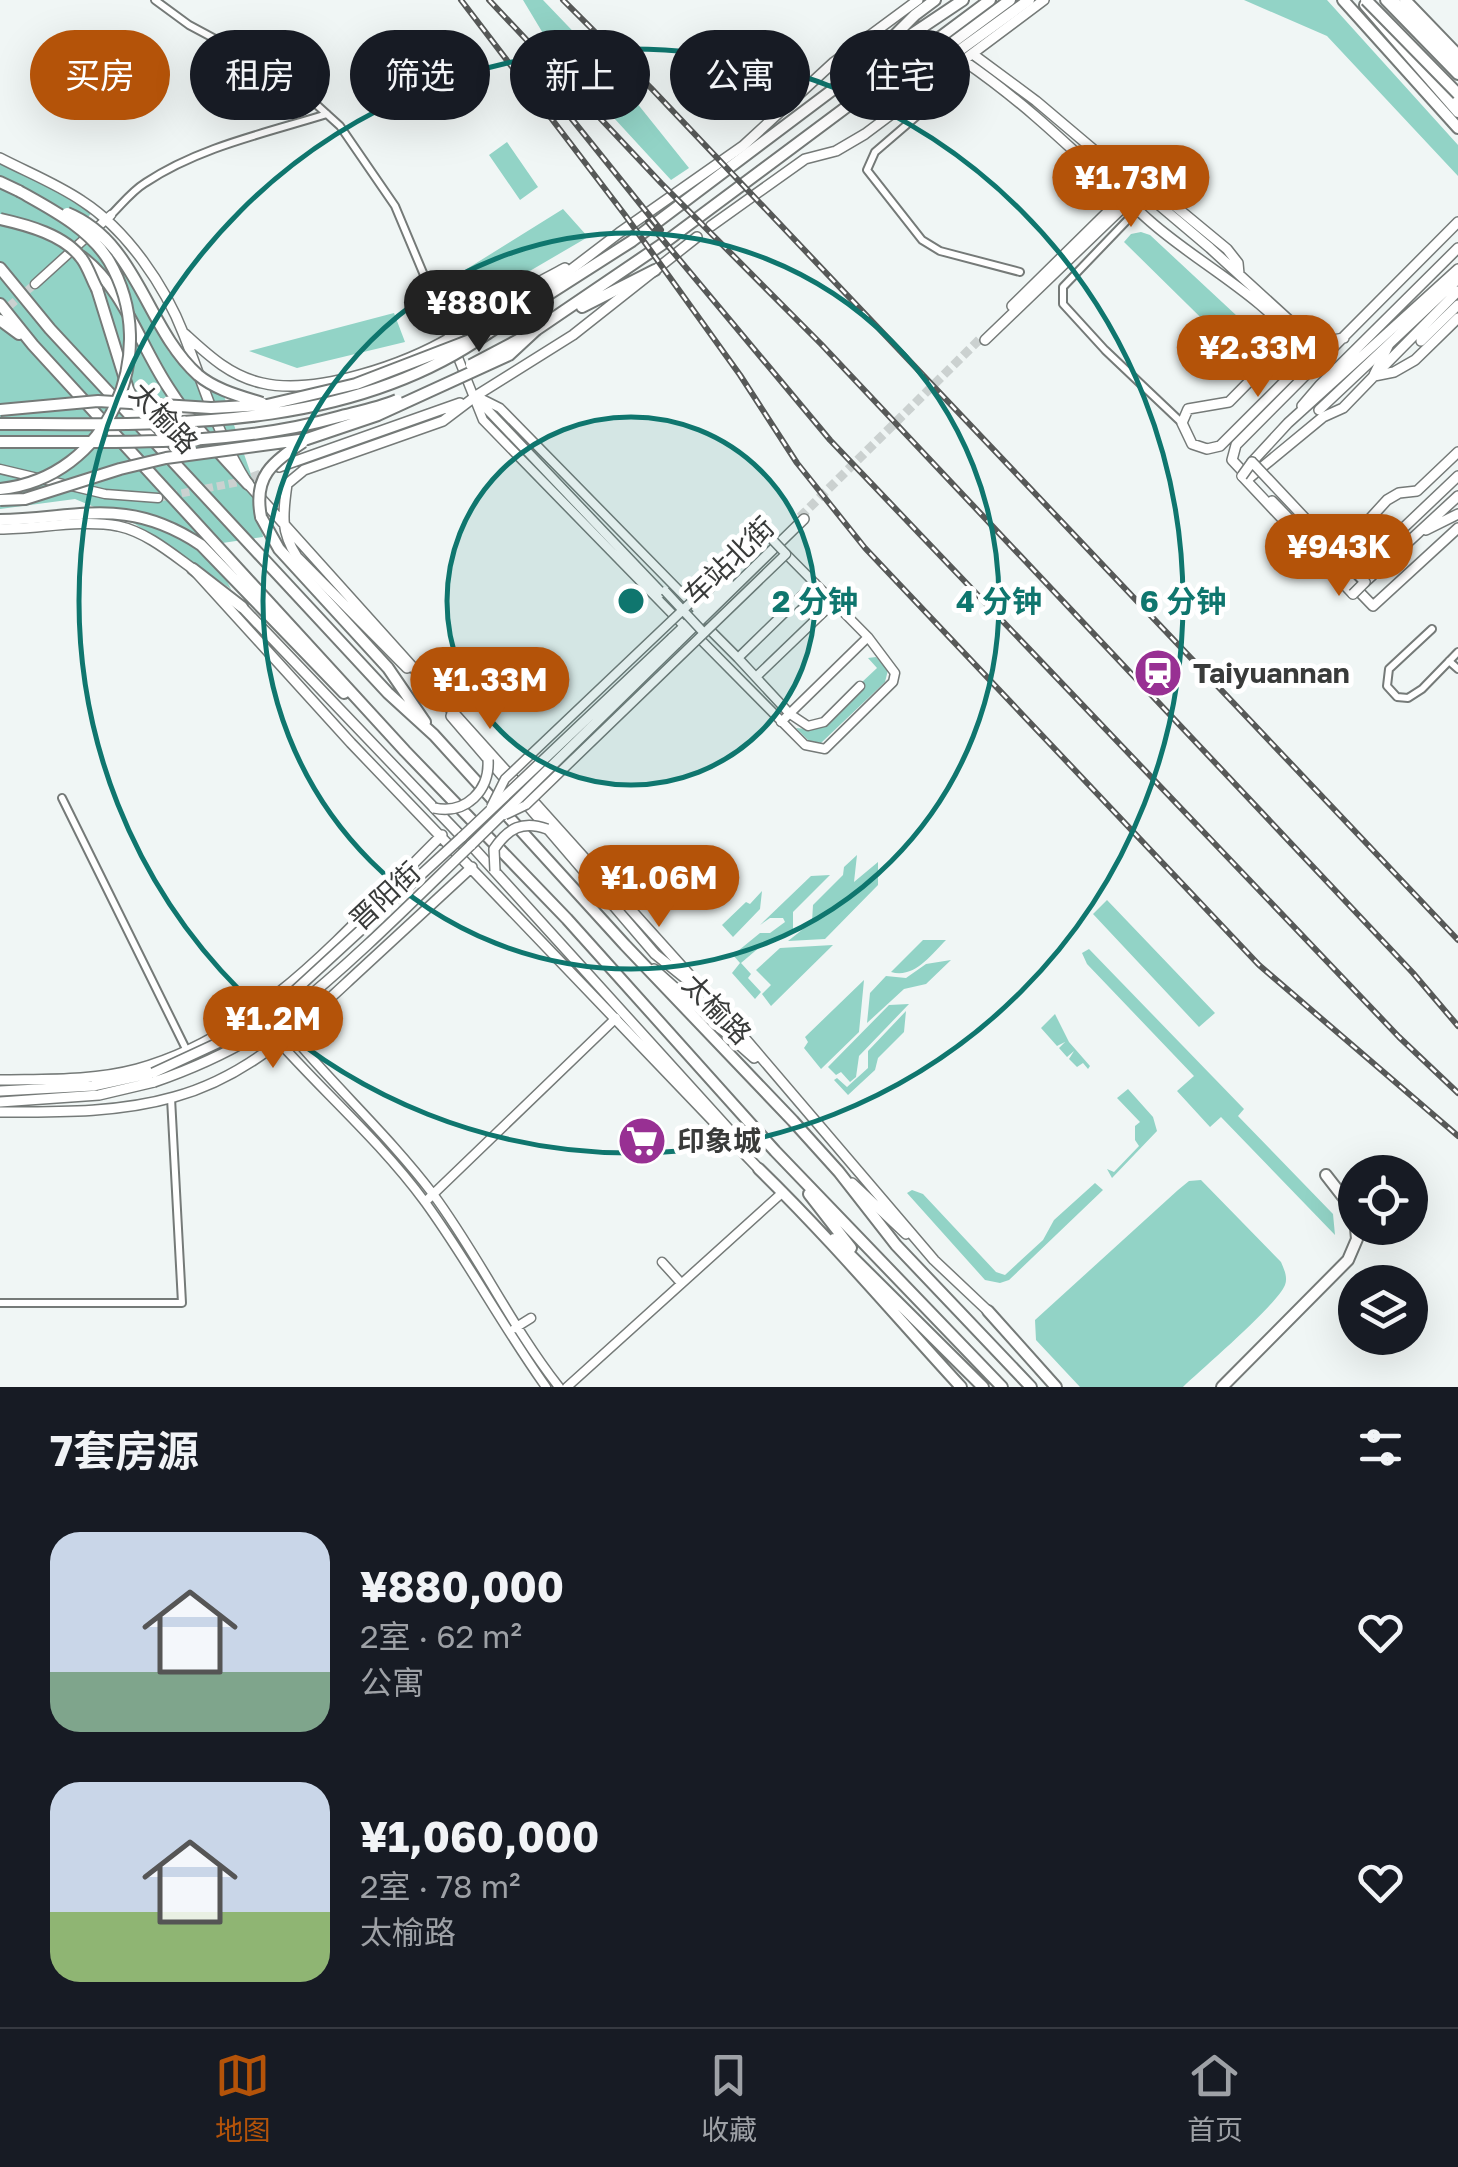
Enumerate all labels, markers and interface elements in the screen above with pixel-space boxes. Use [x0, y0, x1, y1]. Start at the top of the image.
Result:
chip: 买房 [30, 30, 170, 120]
chip: 租房 [190, 30, 330, 120]
chip: 筛选 [350, 30, 490, 120]
chip: 新上 [510, 30, 650, 120]
chip: 公寓 [670, 30, 810, 120]
chip: 住宅 [830, 30, 970, 120]
pin: ¥1.73M [1050, 145, 1212, 230]
text: ¥1.73M [1074, 158, 1188, 196]
pin: ¥880K [409, 270, 549, 355]
text: ¥880K [426, 283, 532, 321]
pin: ¥2.33M [1177, 315, 1339, 400]
text: ¥2.33M [1199, 328, 1317, 366]
street label: 太榆路 [124, 376, 205, 460]
street label: 车站北街 [677, 510, 780, 611]
pin: ¥943K [1269, 514, 1409, 599]
text: ¥943K [1287, 527, 1391, 565]
centre of rings [613, 583, 649, 619]
text: 2 分钟 [772, 583, 858, 619]
text: 4 分钟 [956, 583, 1042, 619]
text: 6 分钟 [1140, 583, 1226, 619]
pin: ¥1.33M [409, 647, 571, 732]
station icon: Taiyuannan [1132, 647, 1184, 699]
place label: Taiyuannan [1193, 656, 1350, 689]
text: ¥1.33M [432, 660, 548, 698]
pin: ¥1.06M [578, 845, 740, 930]
street label: 晋阳街 [343, 855, 427, 936]
text: ¥1.06M [600, 858, 718, 896]
street label: 太榆路 [676, 967, 758, 1050]
pin: ¥1.2M [203, 986, 343, 1071]
text: ¥1.2M [225, 999, 321, 1037]
supermarket icon: 印象城 [616, 1115, 668, 1167]
place label: 印象城 [677, 1124, 761, 1157]
map controls [1338, 1155, 1428, 1355]
button: locate [1338, 1155, 1428, 1245]
button: layers [1338, 1265, 1428, 1355]
icon: filters [1353, 1420, 1408, 1475]
text: 7套房源 [50, 1425, 199, 1475]
text: ¥880,000 [360, 1561, 564, 1611]
icon: home [130, 1572, 250, 1692]
icon: heart [1353, 1605, 1408, 1660]
text: 2室 · 62 m² [360, 1617, 522, 1655]
text: 公寓 [360, 1663, 424, 1701]
text: ¥1,060,000 [360, 1811, 599, 1861]
icon: home [130, 1822, 250, 1942]
icon: heart [1353, 1855, 1408, 1910]
text: 2室 · 78 m² [360, 1867, 520, 1905]
text: 太榆路 [360, 1913, 456, 1951]
tab: 地图 [215, 2048, 271, 2148]
tab: 收藏 [701, 2048, 757, 2148]
tab: 首页 [1187, 2048, 1243, 2148]

